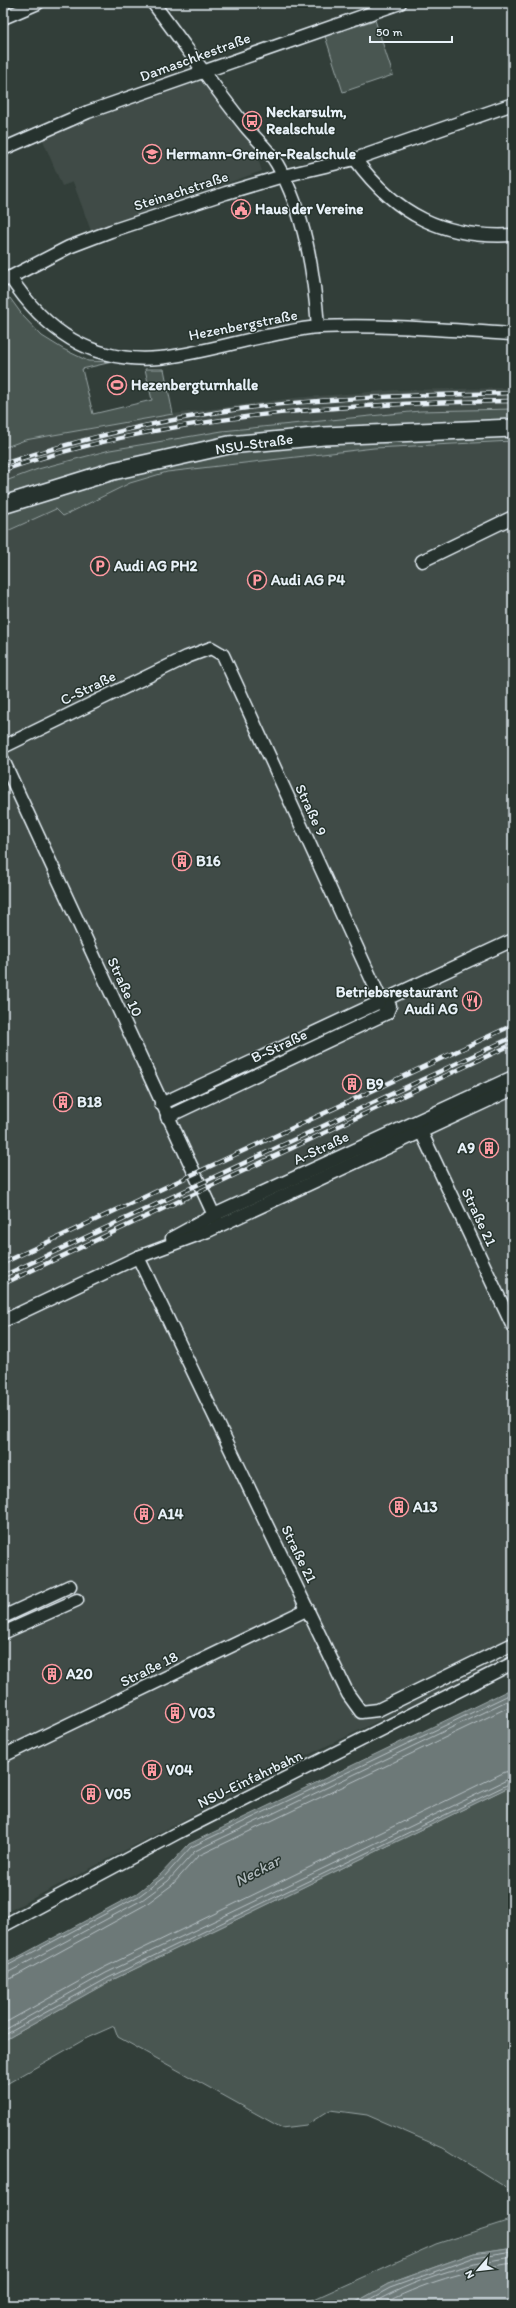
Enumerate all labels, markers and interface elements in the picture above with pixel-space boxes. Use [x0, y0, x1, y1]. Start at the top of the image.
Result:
scale bar [370, 18, 452, 44]
text: 50 m [376, 25, 402, 39]
street label: Damaschkestraße [137, 29, 253, 85]
place label: Neckarsulm, Realschule [266, 103, 347, 138]
bus stop icon: Neckarsulm, Realschule [241, 110, 263, 132]
school or university icon: Hermann-Greiner-Realschule [141, 143, 163, 165]
place label: Hermann-Greiner-Realschule [166, 145, 356, 163]
street label: Steinachstraße [131, 167, 231, 215]
public building icon: Haus der Vereine [230, 198, 252, 220]
place label: Haus der Vereine [255, 200, 363, 218]
street label: Hezenbergstraße [187, 306, 299, 344]
sports icon: Hezenbergturnhalle [106, 374, 128, 396]
place label: Hezenbergturnhalle [131, 376, 258, 395]
street label: NSU-Straße [214, 430, 294, 458]
parking icon: Audi AG PH2 [89, 555, 111, 577]
place label: Audi AG PH2 [113, 557, 198, 575]
parking icon: Audi AG P4 [246, 569, 268, 591]
place label: Audi AG P4 [270, 571, 345, 589]
street label: C-Straße [57, 667, 119, 709]
street label: Straße 9 [291, 781, 331, 839]
building icon: B16 [171, 850, 193, 872]
place label: B16 [196, 852, 221, 870]
street label: Straße 10 [103, 954, 147, 1020]
place label: Betriebsrestaurant Audi AG [336, 983, 458, 1018]
restaurant icon: Betriebsrestaurant Audi AG [461, 990, 483, 1012]
street label: B-Straße [248, 1025, 310, 1067]
building icon: B9 [341, 1073, 363, 1095]
place label: B9 [366, 1075, 384, 1093]
building icon: B18 [52, 1091, 74, 1113]
place label: B18 [77, 1093, 103, 1111]
street label: A-Straße [290, 1127, 352, 1169]
building icon: A9 [478, 1137, 500, 1159]
place label: A9 [457, 1139, 475, 1157]
street label: Straße 21 [458, 1185, 500, 1249]
building icon: A13 [388, 1496, 410, 1518]
place label: A13 [412, 1498, 438, 1516]
building icon: A14 [133, 1503, 155, 1525]
place label: A14 [157, 1505, 184, 1523]
street label: Straße 21 [277, 1522, 321, 1586]
street label: Straße 18 [117, 1647, 181, 1691]
building icon: A20 [41, 1663, 63, 1685]
place label: A20 [65, 1665, 93, 1683]
building icon: V03 [164, 1702, 186, 1724]
place label: V03 [189, 1704, 215, 1722]
street label: NSU-Einfahrbahn [195, 1746, 306, 1812]
building icon: V04 [141, 1759, 163, 1781]
place label: V04 [166, 1761, 193, 1779]
building icon: V05 [80, 1783, 102, 1805]
place label: V05 [105, 1785, 131, 1803]
water label: Neckar [231, 1850, 284, 1890]
north arrow [458, 2250, 498, 2290]
text: N [462, 2268, 477, 2281]

